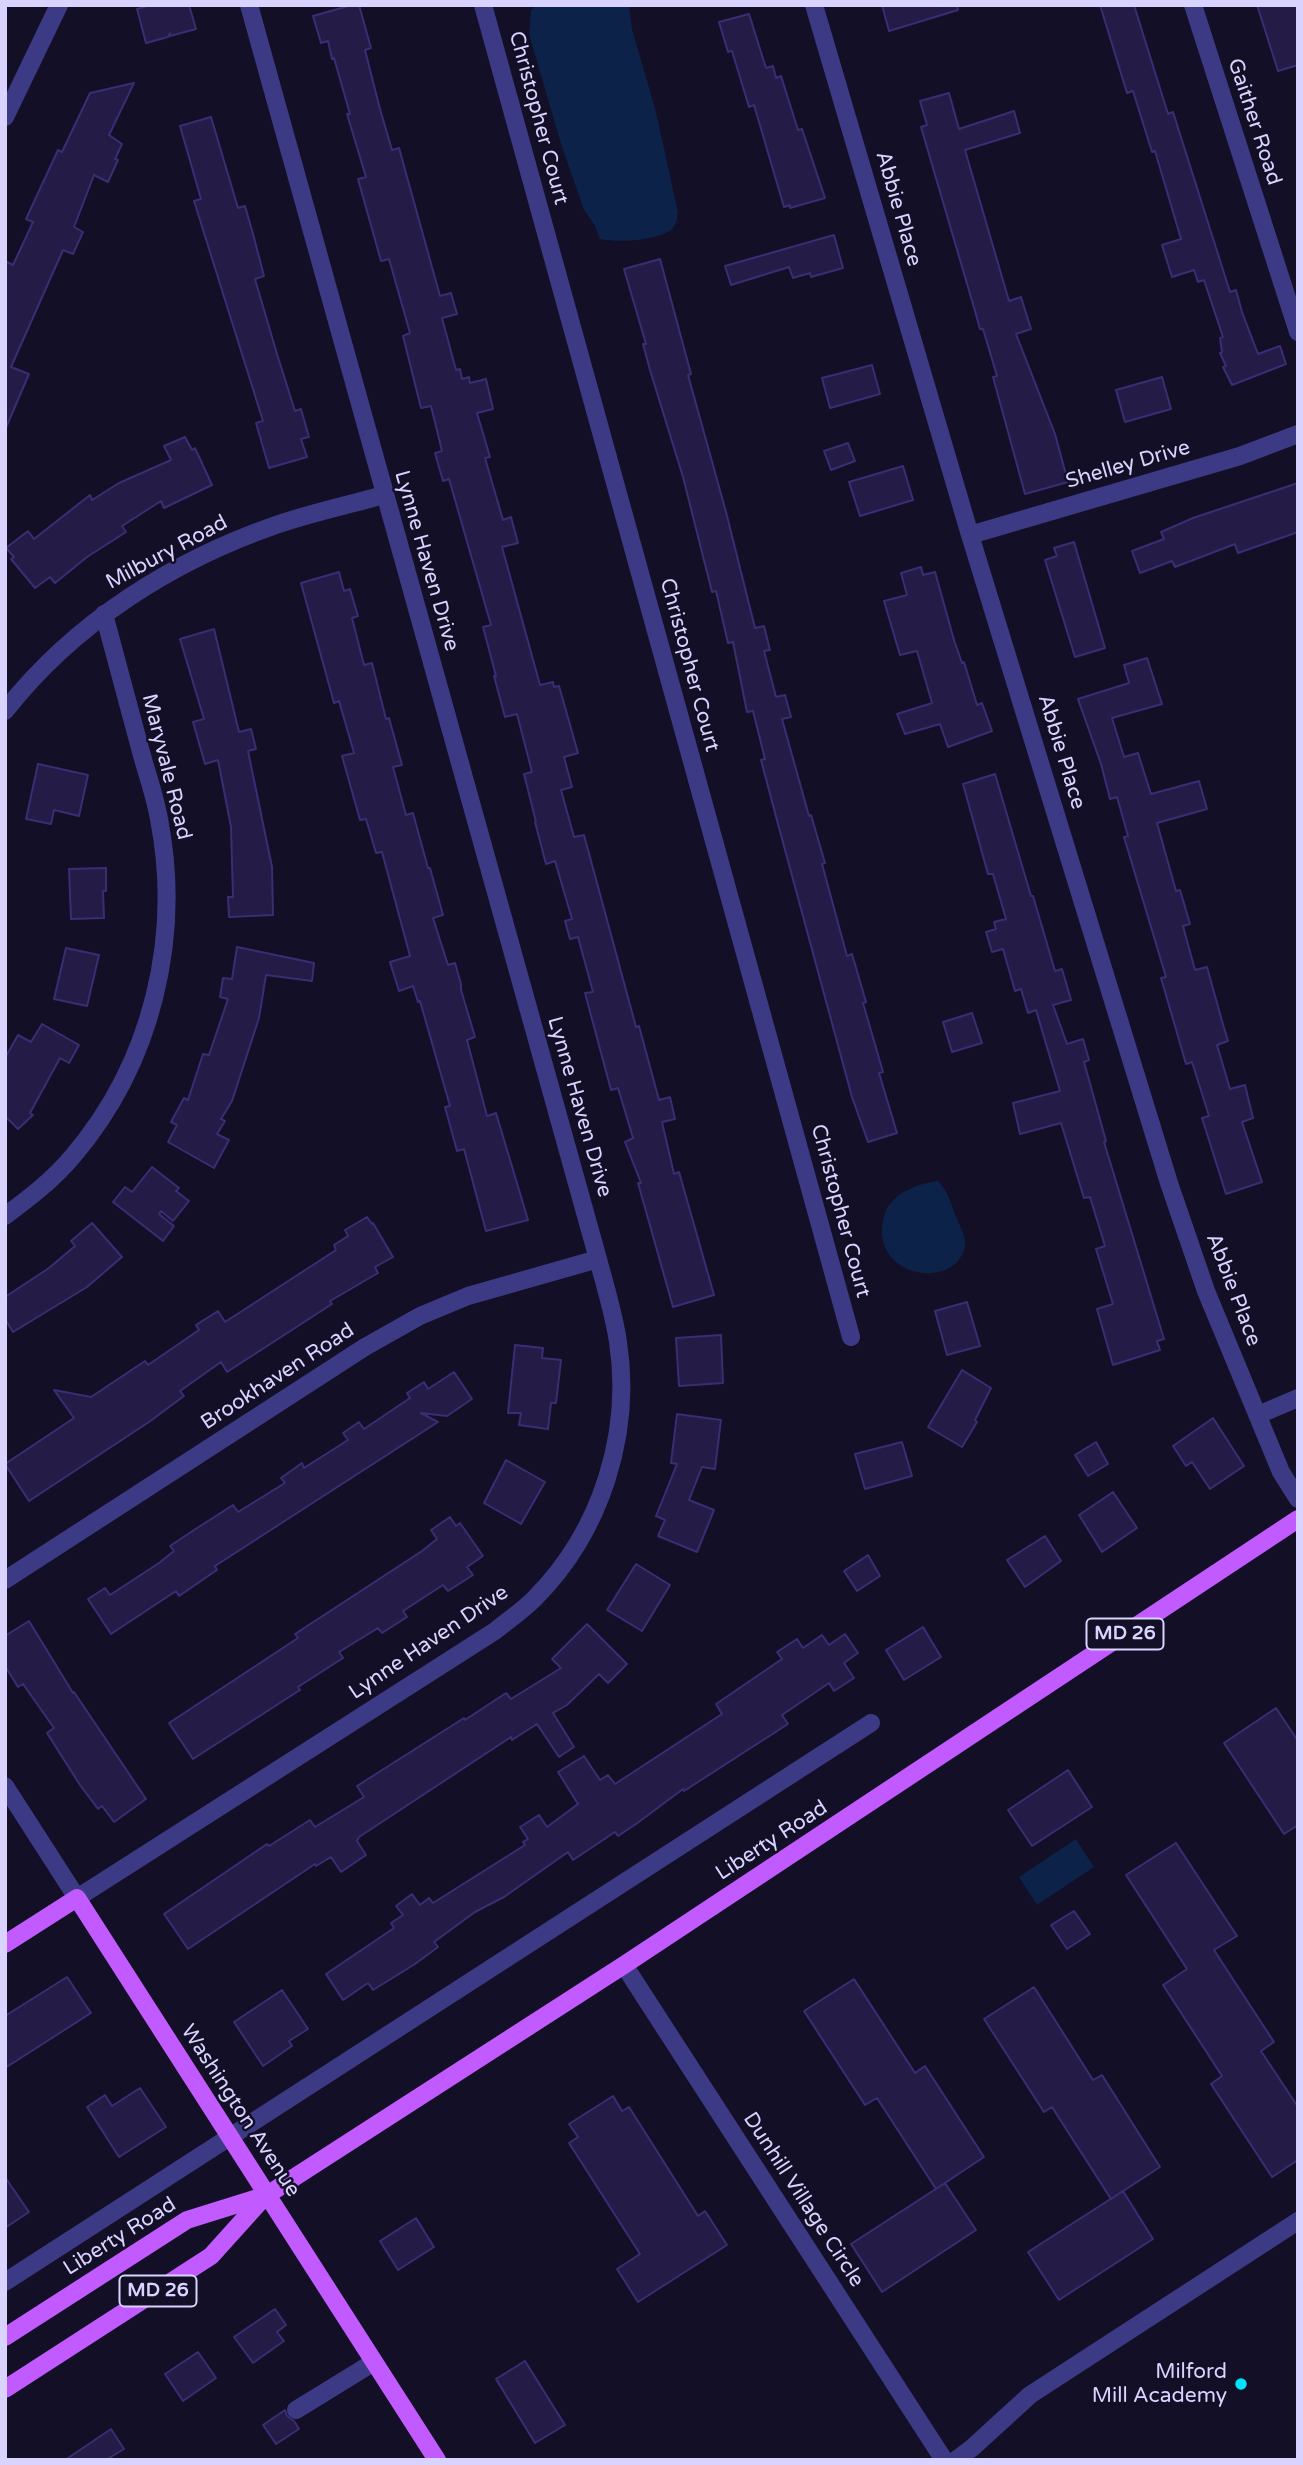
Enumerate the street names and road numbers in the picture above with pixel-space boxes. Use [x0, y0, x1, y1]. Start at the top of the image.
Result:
street label: Christopher Court [503, 28, 573, 208]
street label: Gaither Road [1222, 55, 1286, 189]
street label: Abbie Place [870, 149, 926, 269]
street label: Shelley Drive [1063, 435, 1193, 495]
street label: Lynne Haven Drive [388, 468, 464, 654]
street label: Milbury Road [102, 510, 232, 596]
street label: Christopher Court [654, 575, 724, 755]
street label: Maryvale Road [136, 691, 196, 843]
street label: Abbie Place [1032, 692, 1090, 812]
street label: Lynne Haven Drive [541, 1014, 617, 1200]
street label: Christopher Court [805, 1121, 875, 1301]
street label: Abbie Place [1200, 1230, 1266, 1350]
street label: Brookhaven Road [197, 1318, 359, 1436]
street label: Lynne Haven Drive [345, 1580, 513, 1706]
road number: MD 26 [1086, 1618, 1164, 1650]
street label: Liberty Road [711, 1796, 833, 1886]
street label: Washington Avenue [175, 2020, 305, 2202]
street label: Dunhill Village Circle [737, 2108, 869, 2292]
street label: Liberty Road [59, 2192, 181, 2282]
road number: MD 26 [120, 2276, 196, 2306]

